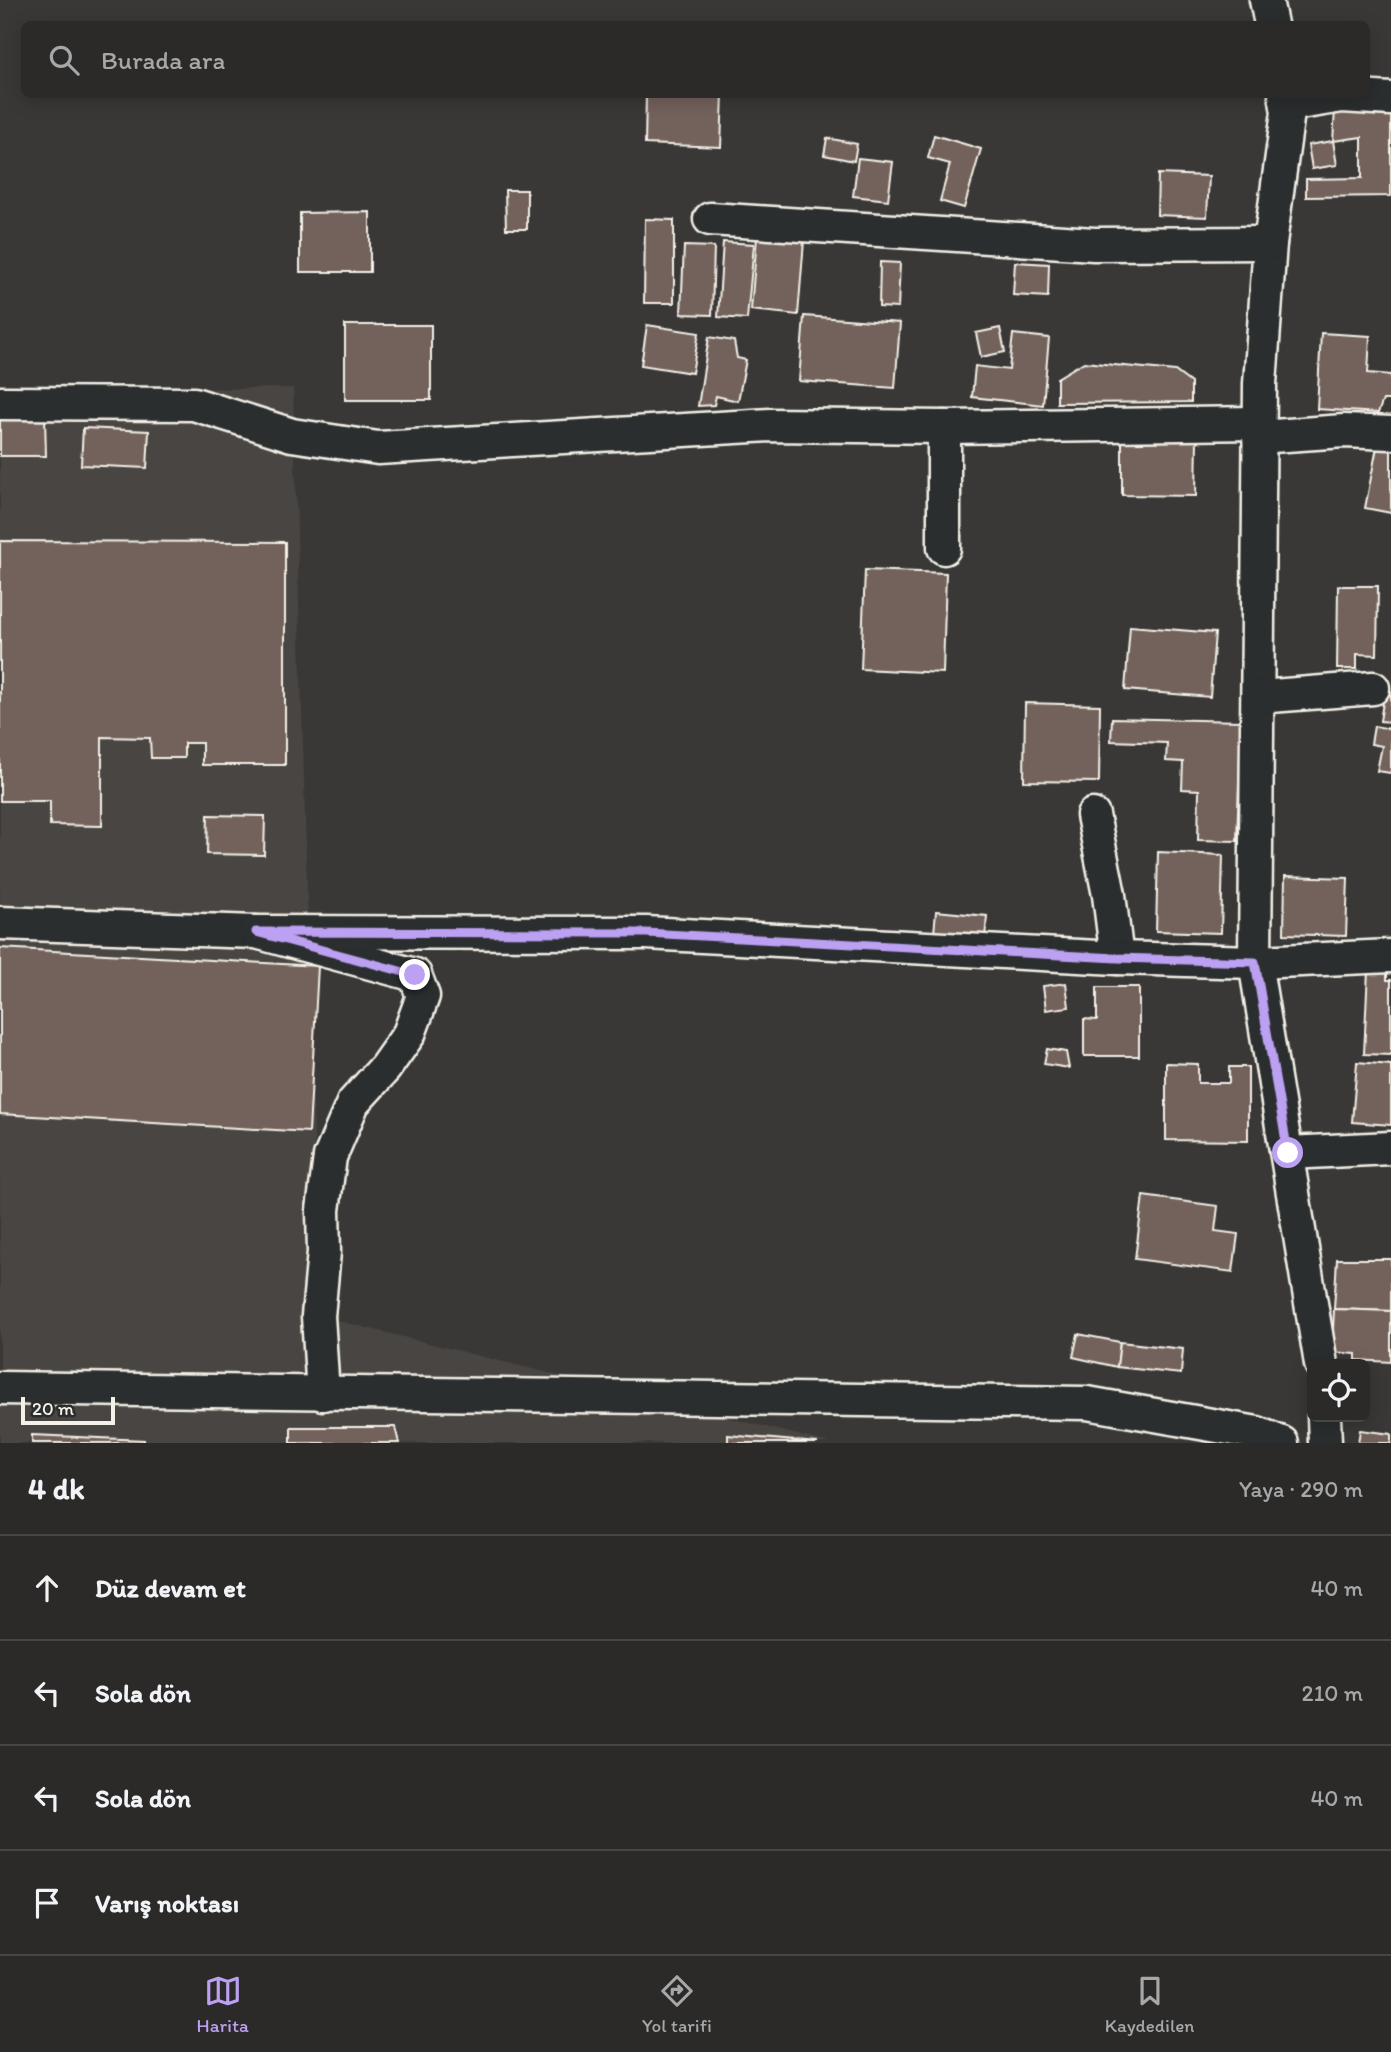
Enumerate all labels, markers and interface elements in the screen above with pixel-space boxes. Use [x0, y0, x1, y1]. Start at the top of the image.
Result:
search box [21, 21, 1370, 98]
icon: search [45, 41, 83, 79]
text: Burada ara [101, 44, 225, 76]
route end [399, 959, 430, 990]
route start [1272, 1137, 1303, 1168]
map controls [1307, 1359, 1370, 1422]
button: locate [1307, 1359, 1370, 1422]
scale bar [21, 1394, 116, 1426]
text: 20 m [32, 1397, 74, 1420]
text: 4 dk [28, 1470, 85, 1507]
text: Yaya · 290 m [1239, 1475, 1363, 1503]
icon: ahead [28, 1569, 66, 1607]
text: Düz devam et [95, 1572, 246, 1604]
text: 40 m [1310, 1574, 1363, 1602]
icon: left [28, 1674, 66, 1712]
text: Sola dön [95, 1677, 191, 1709]
text: 210 m [1302, 1679, 1363, 1707]
icon: left [28, 1779, 66, 1817]
text: Sola dön [95, 1782, 191, 1814]
text: 40 m [1310, 1784, 1363, 1812]
icon: arrive [28, 1884, 66, 1922]
text: Varış noktası [95, 1887, 239, 1919]
tab: Harita [197, 1972, 249, 2037]
tab: Yol tarifi [642, 1972, 712, 2037]
tab: Kaydedilen [1105, 1972, 1194, 2037]

